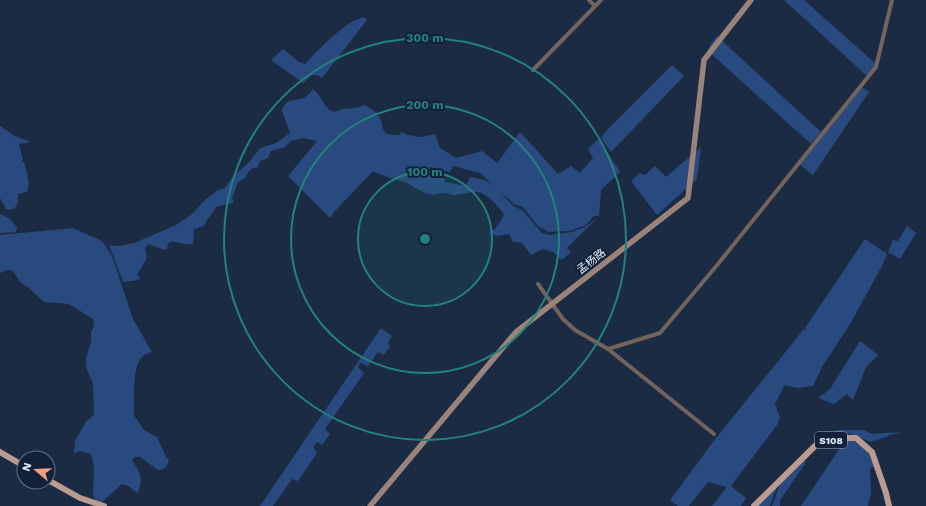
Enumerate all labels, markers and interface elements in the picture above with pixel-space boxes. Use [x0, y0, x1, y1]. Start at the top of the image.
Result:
text: 300 m [406, 31, 444, 45]
text: 200 m [406, 98, 444, 112]
text: 100 m [407, 165, 443, 179]
centre of rings [418, 232, 432, 246]
street label: 孟杨路 [574, 246, 608, 277]
road number: S108 [815, 432, 847, 448]
north arrow [16, 450, 56, 490]
text: N [20, 461, 34, 473]

